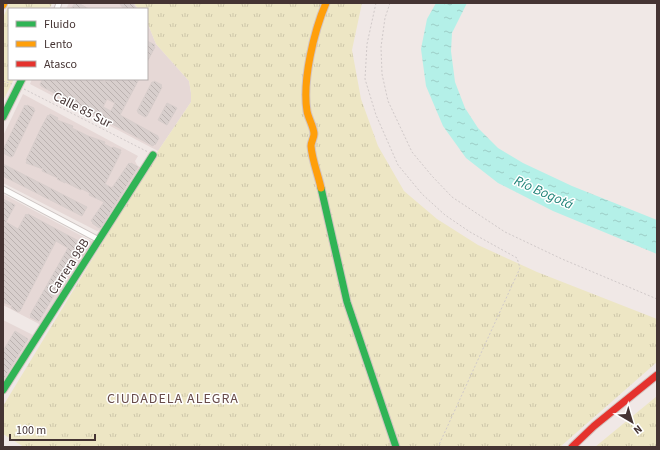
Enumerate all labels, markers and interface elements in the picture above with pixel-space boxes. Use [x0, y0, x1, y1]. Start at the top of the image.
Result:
legend [8, 8, 148, 80]
text: Fluido [44, 16, 76, 33]
text: Lento [44, 36, 73, 53]
text: Atasco [44, 56, 77, 73]
street label: Calle 85 Sur [50, 87, 115, 133]
water label: Río Bogotá [511, 171, 577, 215]
street label: Carrera 98B [44, 235, 94, 298]
district label: CIUDADELA ALEGRA [107, 389, 239, 409]
north arrow [612, 402, 652, 442]
scale bar [10, 416, 95, 442]
text: N [630, 421, 645, 438]
text: 100 m [16, 422, 46, 439]

